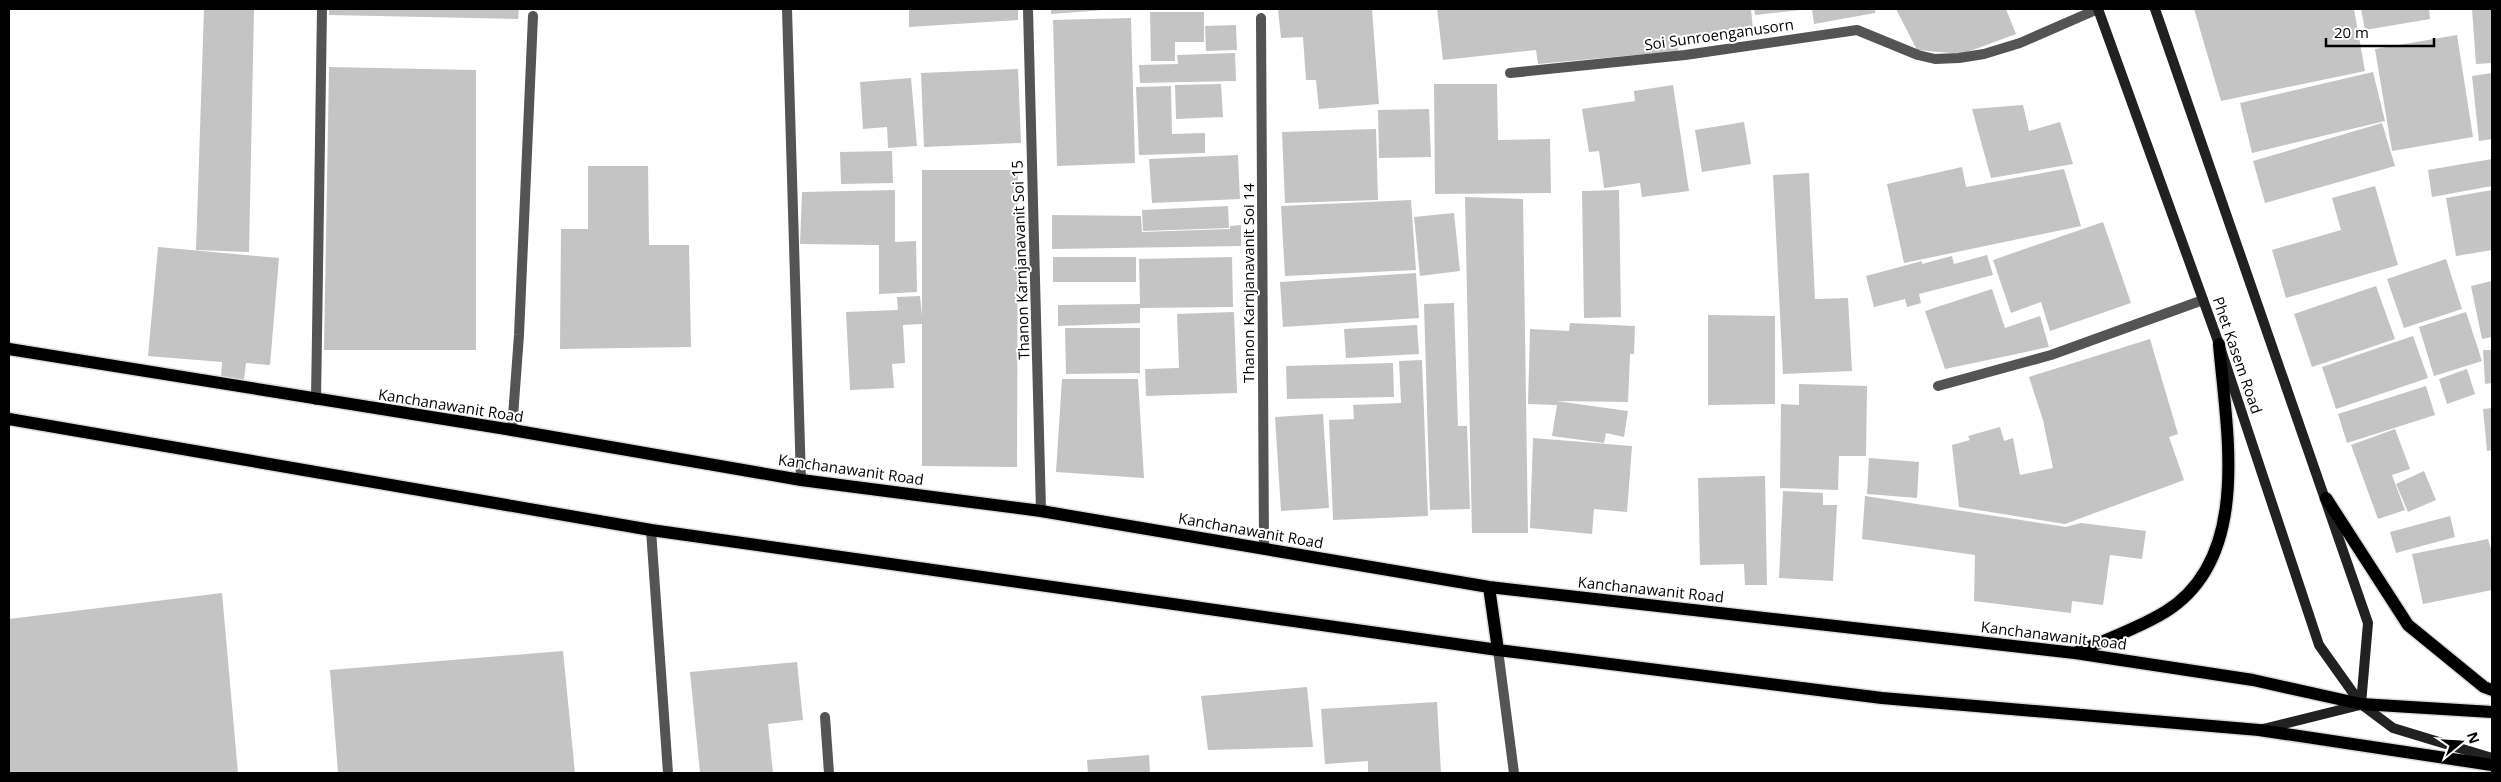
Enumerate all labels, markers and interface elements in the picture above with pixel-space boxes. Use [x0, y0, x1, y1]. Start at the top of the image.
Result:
street label: Soi Sunroenganusorn [1643, 14, 1795, 54]
scale bar [2326, 15, 2434, 47]
text: 20 m [2334, 22, 2369, 42]
street label: Thanon Karnjanavanit Soi 15 [1007, 160, 1033, 360]
street label: Thanon Karnjanavanit Soi 14 [1238, 183, 1258, 383]
street label: Phet Kasem Road [2209, 294, 2267, 416]
street label: Kanchanawanit Road [377, 384, 525, 426]
street label: Kanchanawanit Road [777, 449, 925, 489]
street label: Kanchanawanit Road [1177, 507, 1325, 553]
street label: Kanchanawanit Road [1577, 571, 1725, 607]
street label: Kanchanawanit Road [1980, 616, 2128, 654]
north arrow [2436, 717, 2486, 767]
text: N [2463, 729, 2485, 746]

